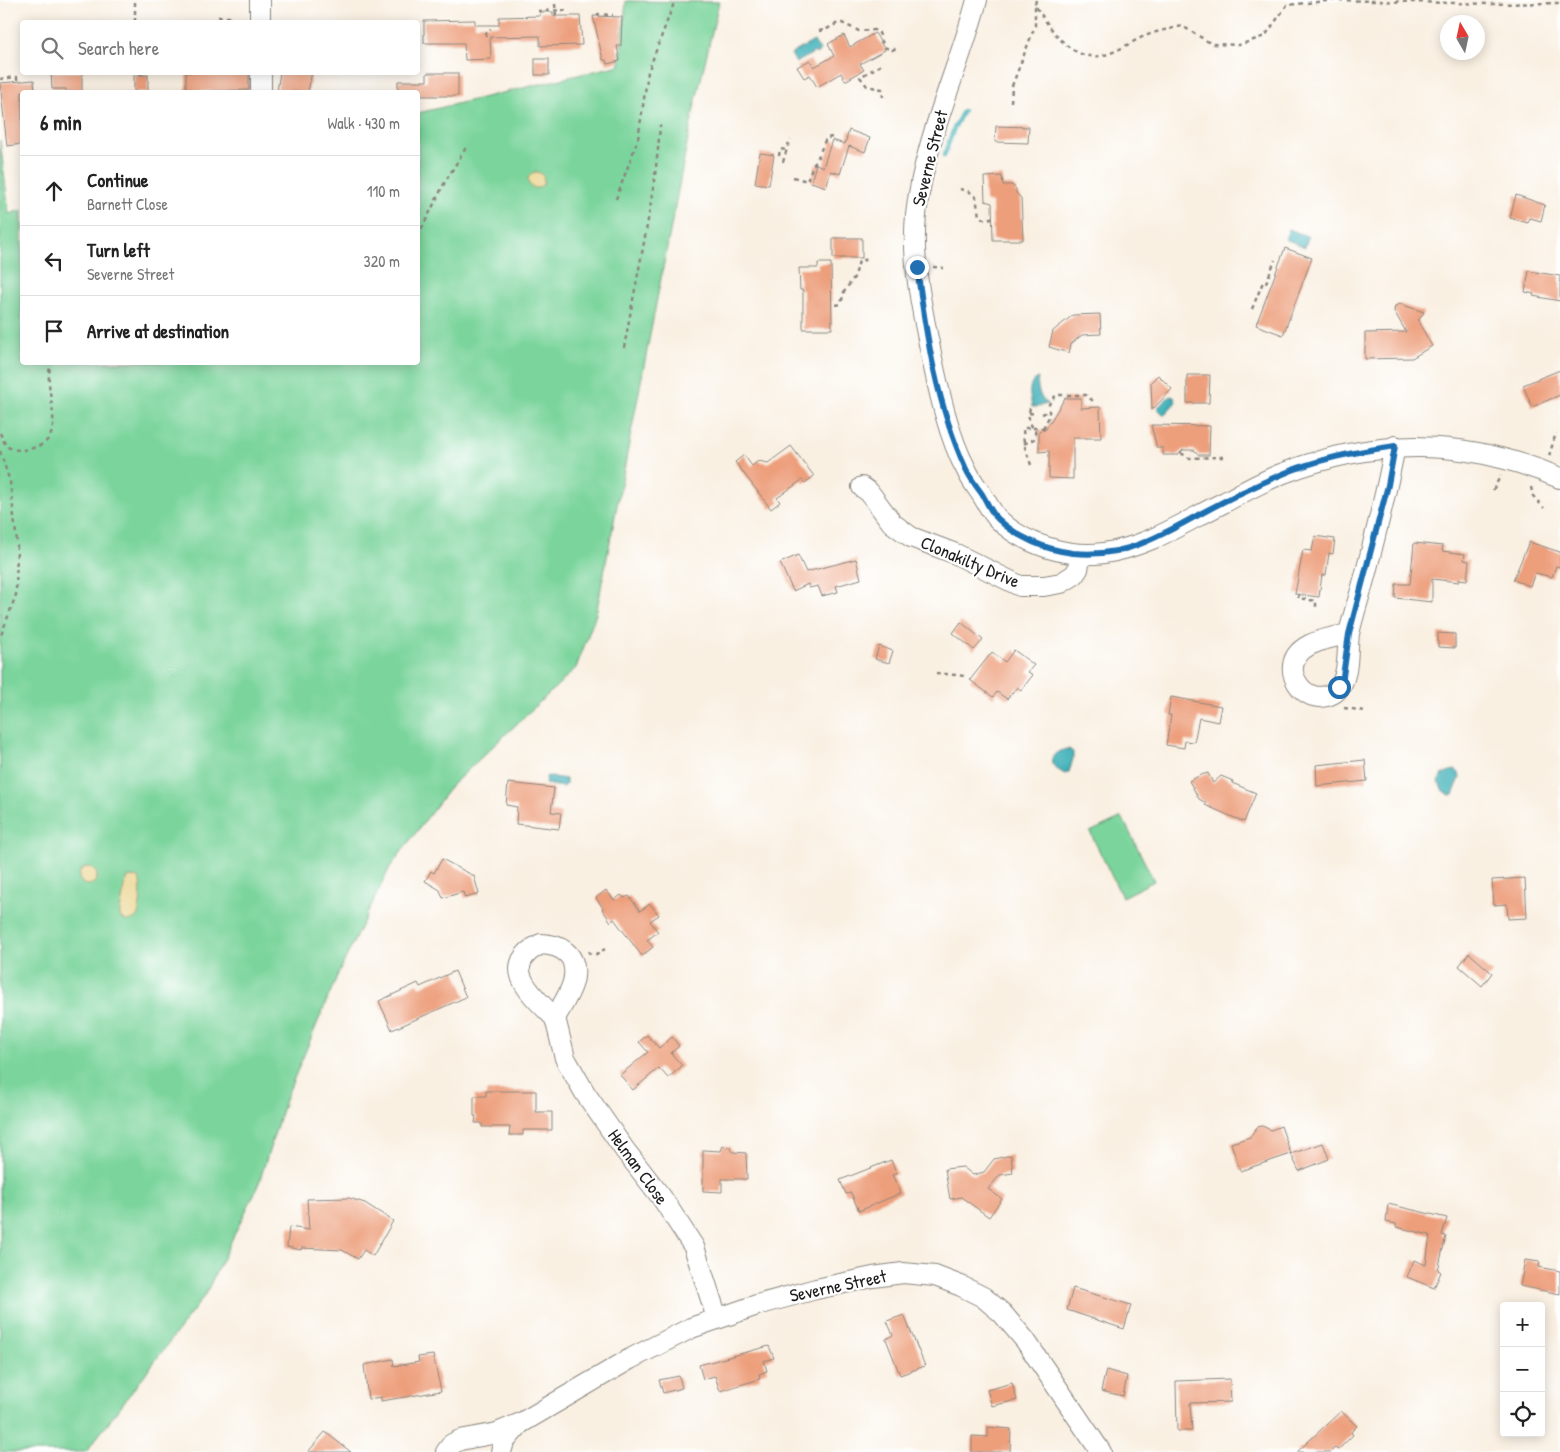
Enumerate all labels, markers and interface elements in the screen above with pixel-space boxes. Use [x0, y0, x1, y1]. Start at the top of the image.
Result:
north arrow [1440, 15, 1485, 60]
search box [20, 20, 420, 75]
icon: search [38, 34, 66, 62]
text: Search here [78, 35, 159, 61]
street label: Severne Street [906, 107, 954, 208]
text: 6 min [40, 108, 82, 137]
text: Walk · 430 m [328, 112, 400, 134]
text: Continue [87, 167, 148, 193]
icon: ahead [40, 177, 68, 205]
text: 110 m [367, 180, 400, 202]
text: Barnett Close [87, 193, 168, 215]
text: Turn left [87, 237, 150, 263]
icon: left [40, 247, 68, 275]
text: 320 m [364, 250, 400, 272]
route end [906, 256, 929, 279]
text: Severne Street [87, 263, 174, 285]
icon: arrive [40, 317, 68, 345]
text: Arrive at destination [87, 318, 229, 344]
street label: Clonakilty Drive [917, 529, 1024, 594]
route start [1328, 676, 1351, 699]
street label: Helman Close [602, 1124, 674, 1210]
street label: Severne Street [787, 1263, 889, 1308]
map controls [1500, 1302, 1545, 1437]
button: + [1500, 1302, 1545, 1347]
button: − [1500, 1347, 1545, 1392]
button: locate [1500, 1392, 1545, 1437]

